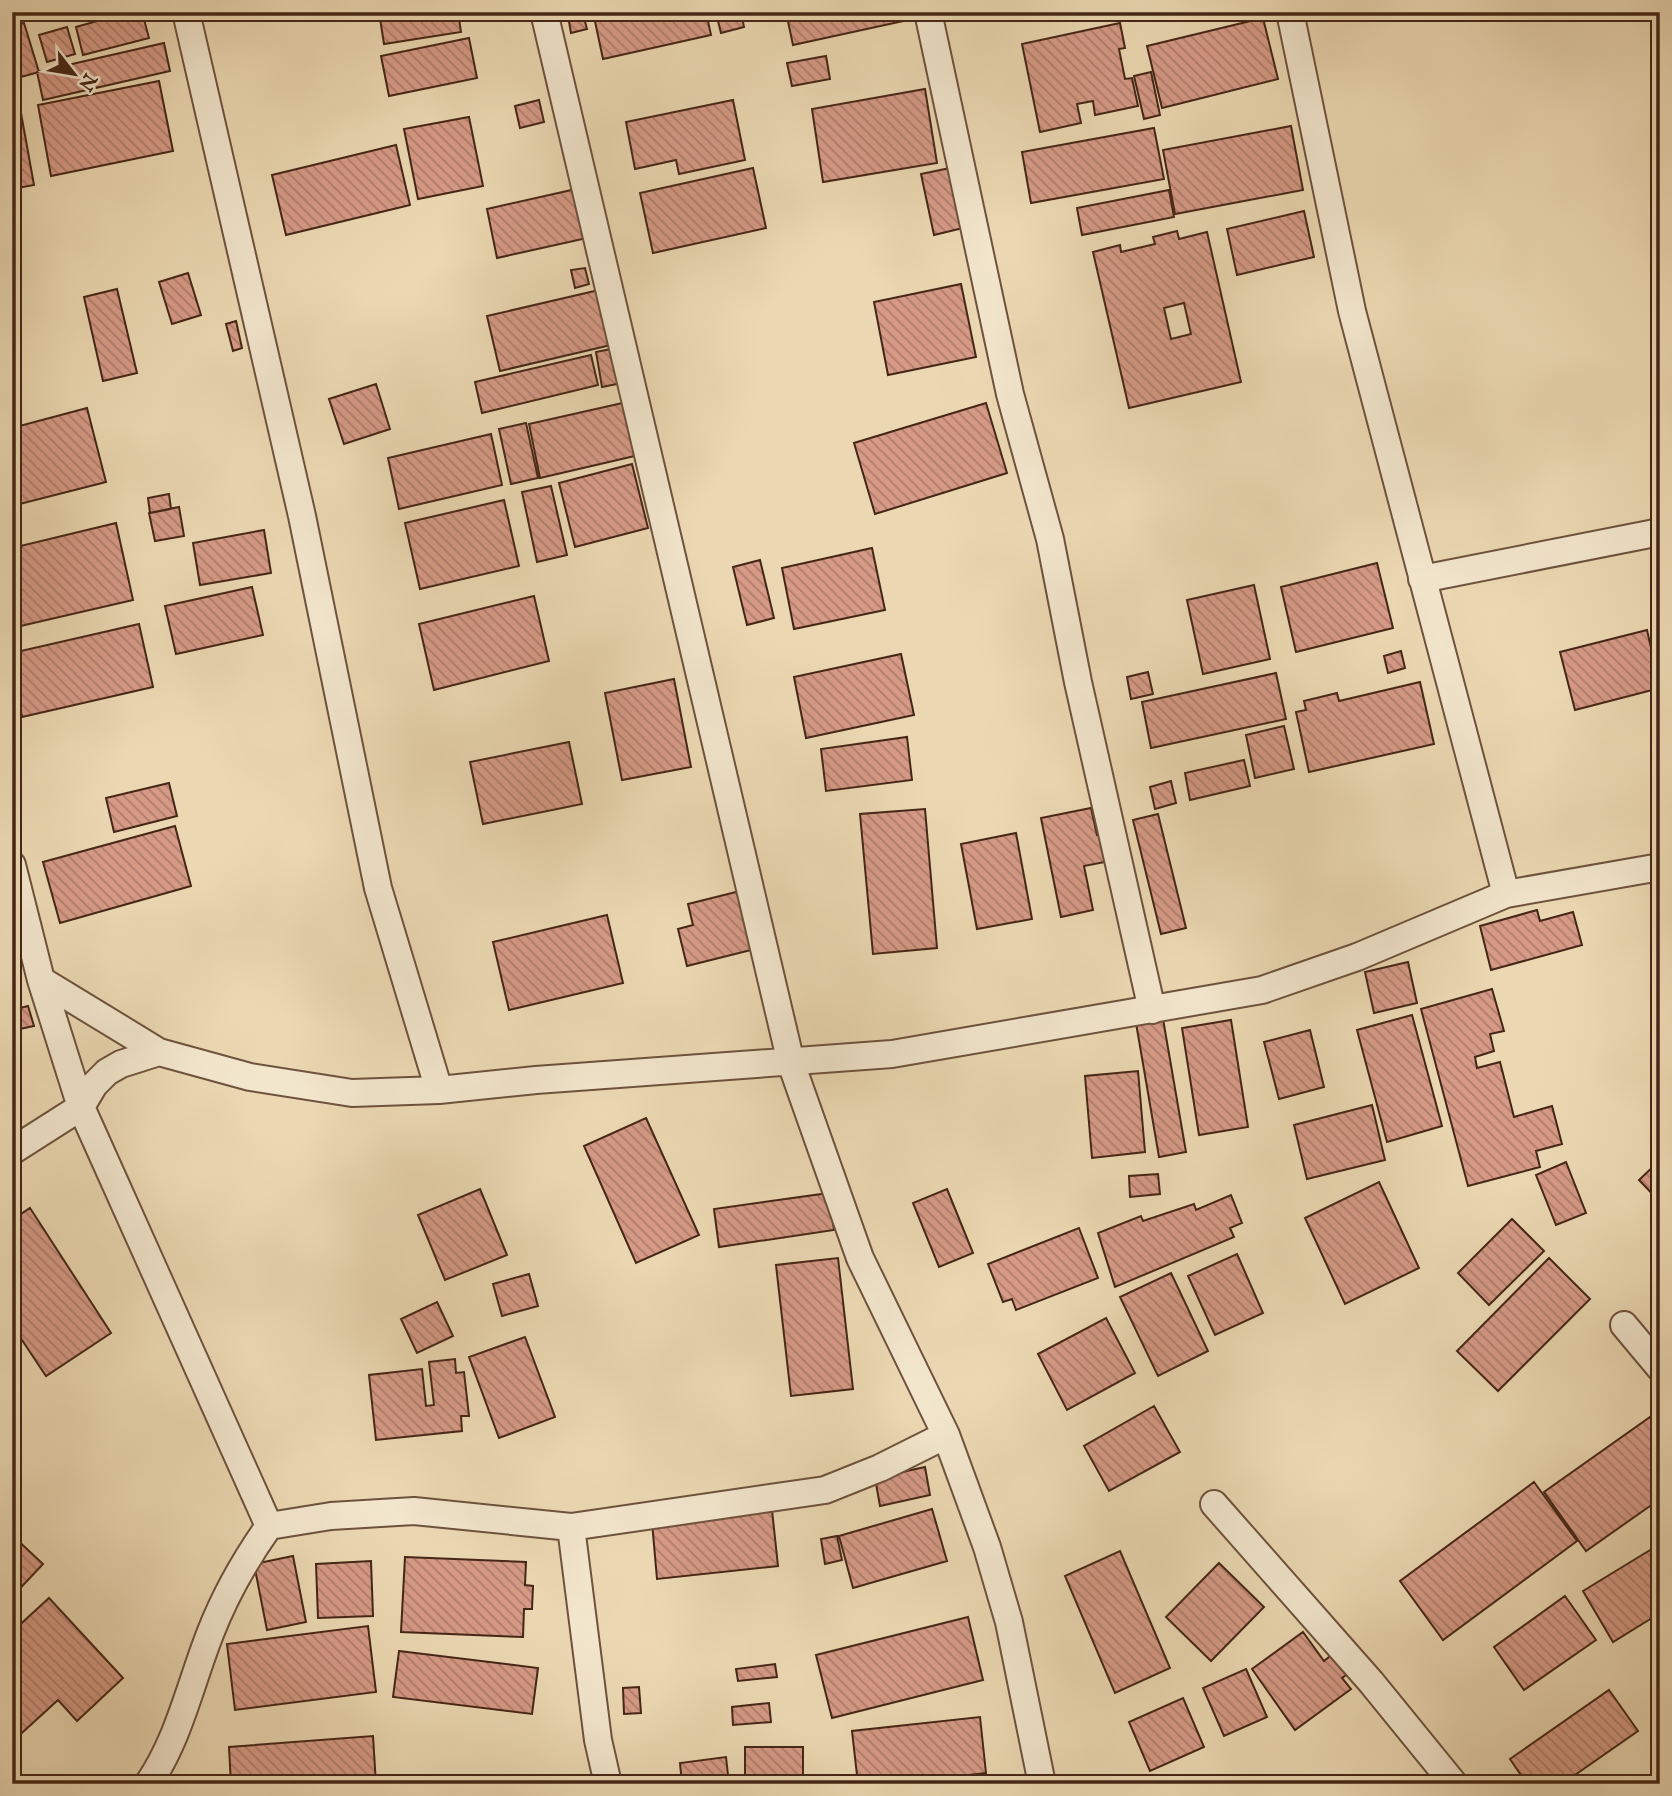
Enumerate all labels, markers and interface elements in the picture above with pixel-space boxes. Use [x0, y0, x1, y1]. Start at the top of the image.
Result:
north arrow [38, 38, 108, 108]
text: N [72, 68, 102, 95]

